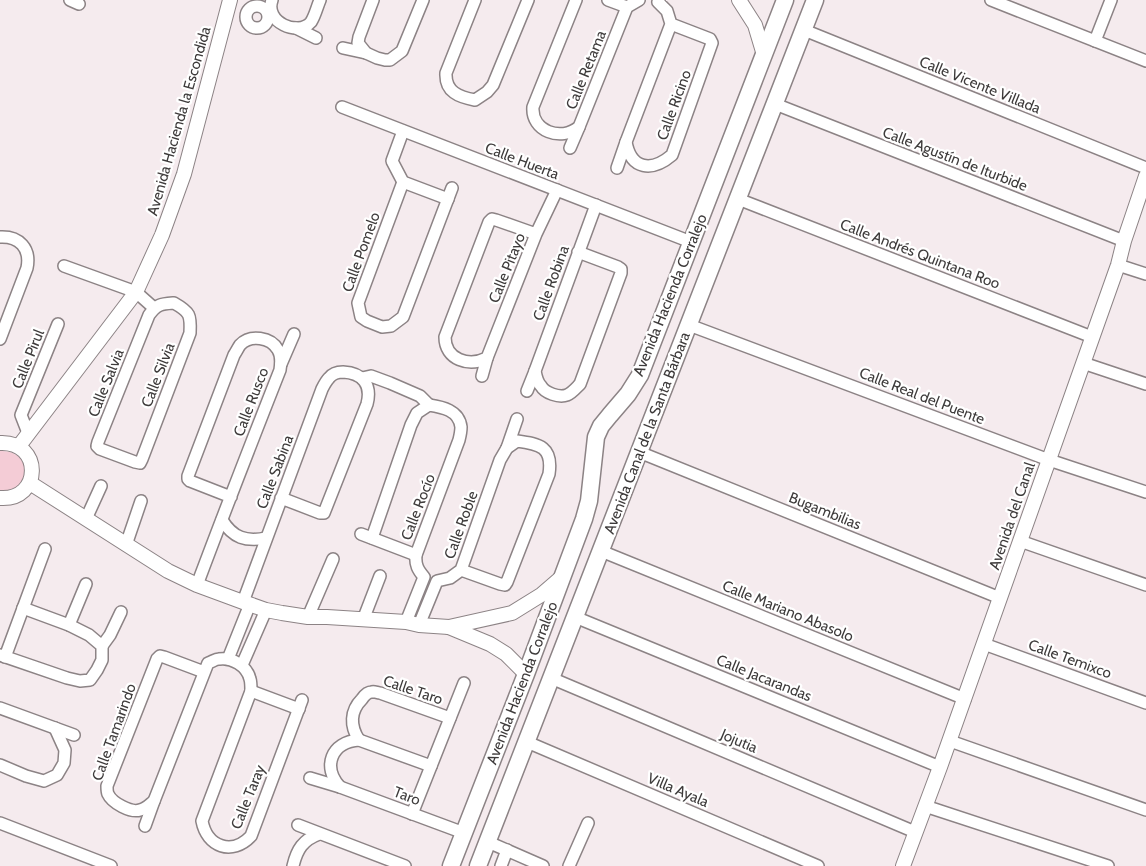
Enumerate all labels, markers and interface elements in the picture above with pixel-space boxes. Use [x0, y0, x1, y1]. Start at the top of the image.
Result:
street label: Avenida Hacienda la Escondida [143, 24, 215, 218]
street label: Calle Retama [562, 27, 610, 112]
street label: Calle Vicente Villada [917, 52, 1044, 118]
street label: Calle Ricino [653, 68, 695, 142]
street label: Calle Agustín de Iturbide [880, 123, 1030, 195]
street label: Calle Huerta [483, 139, 562, 184]
street label: Calle Pomelo [338, 210, 384, 294]
street label: Avenida Hacienda Corralejo [629, 211, 711, 379]
street label: Calle Andrés Quintana Roo [838, 215, 1002, 293]
street label: Calle Pitayo [485, 230, 529, 306]
street label: Calle Robina [529, 242, 573, 323]
street label: Calle Pirul [8, 326, 48, 391]
street label: Avenida Canal de la Santa Bárbara [600, 329, 694, 536]
street label: Calle Silvia [137, 339, 179, 410]
street label: Calle Salvia [84, 346, 128, 420]
street label: Calle Real del Puente [857, 364, 988, 428]
street label: Calle Rusco [230, 365, 272, 439]
street label: Calle Sabina [253, 432, 298, 511]
street label: Avenida del Canal [985, 459, 1039, 572]
street label: Calle Rocío [397, 471, 439, 543]
street label: Calle Roble [440, 488, 482, 561]
street label: Bugambilias [786, 488, 864, 534]
street label: Calle Mariano Abasolo [720, 576, 856, 646]
street label: Avenida Hacienda Corralejo [483, 599, 561, 767]
street label: Calle Temixco [1026, 636, 1114, 682]
street label: Calle Jacarandas [714, 651, 814, 705]
street label: Calle Taro [381, 671, 445, 709]
street label: Calle Tamarindo [88, 681, 140, 783]
street label: Jojutia [717, 725, 761, 757]
street label: Calle Taray [227, 762, 269, 832]
street label: Villa Ayala [645, 769, 712, 811]
street label: Taro [391, 783, 423, 809]

